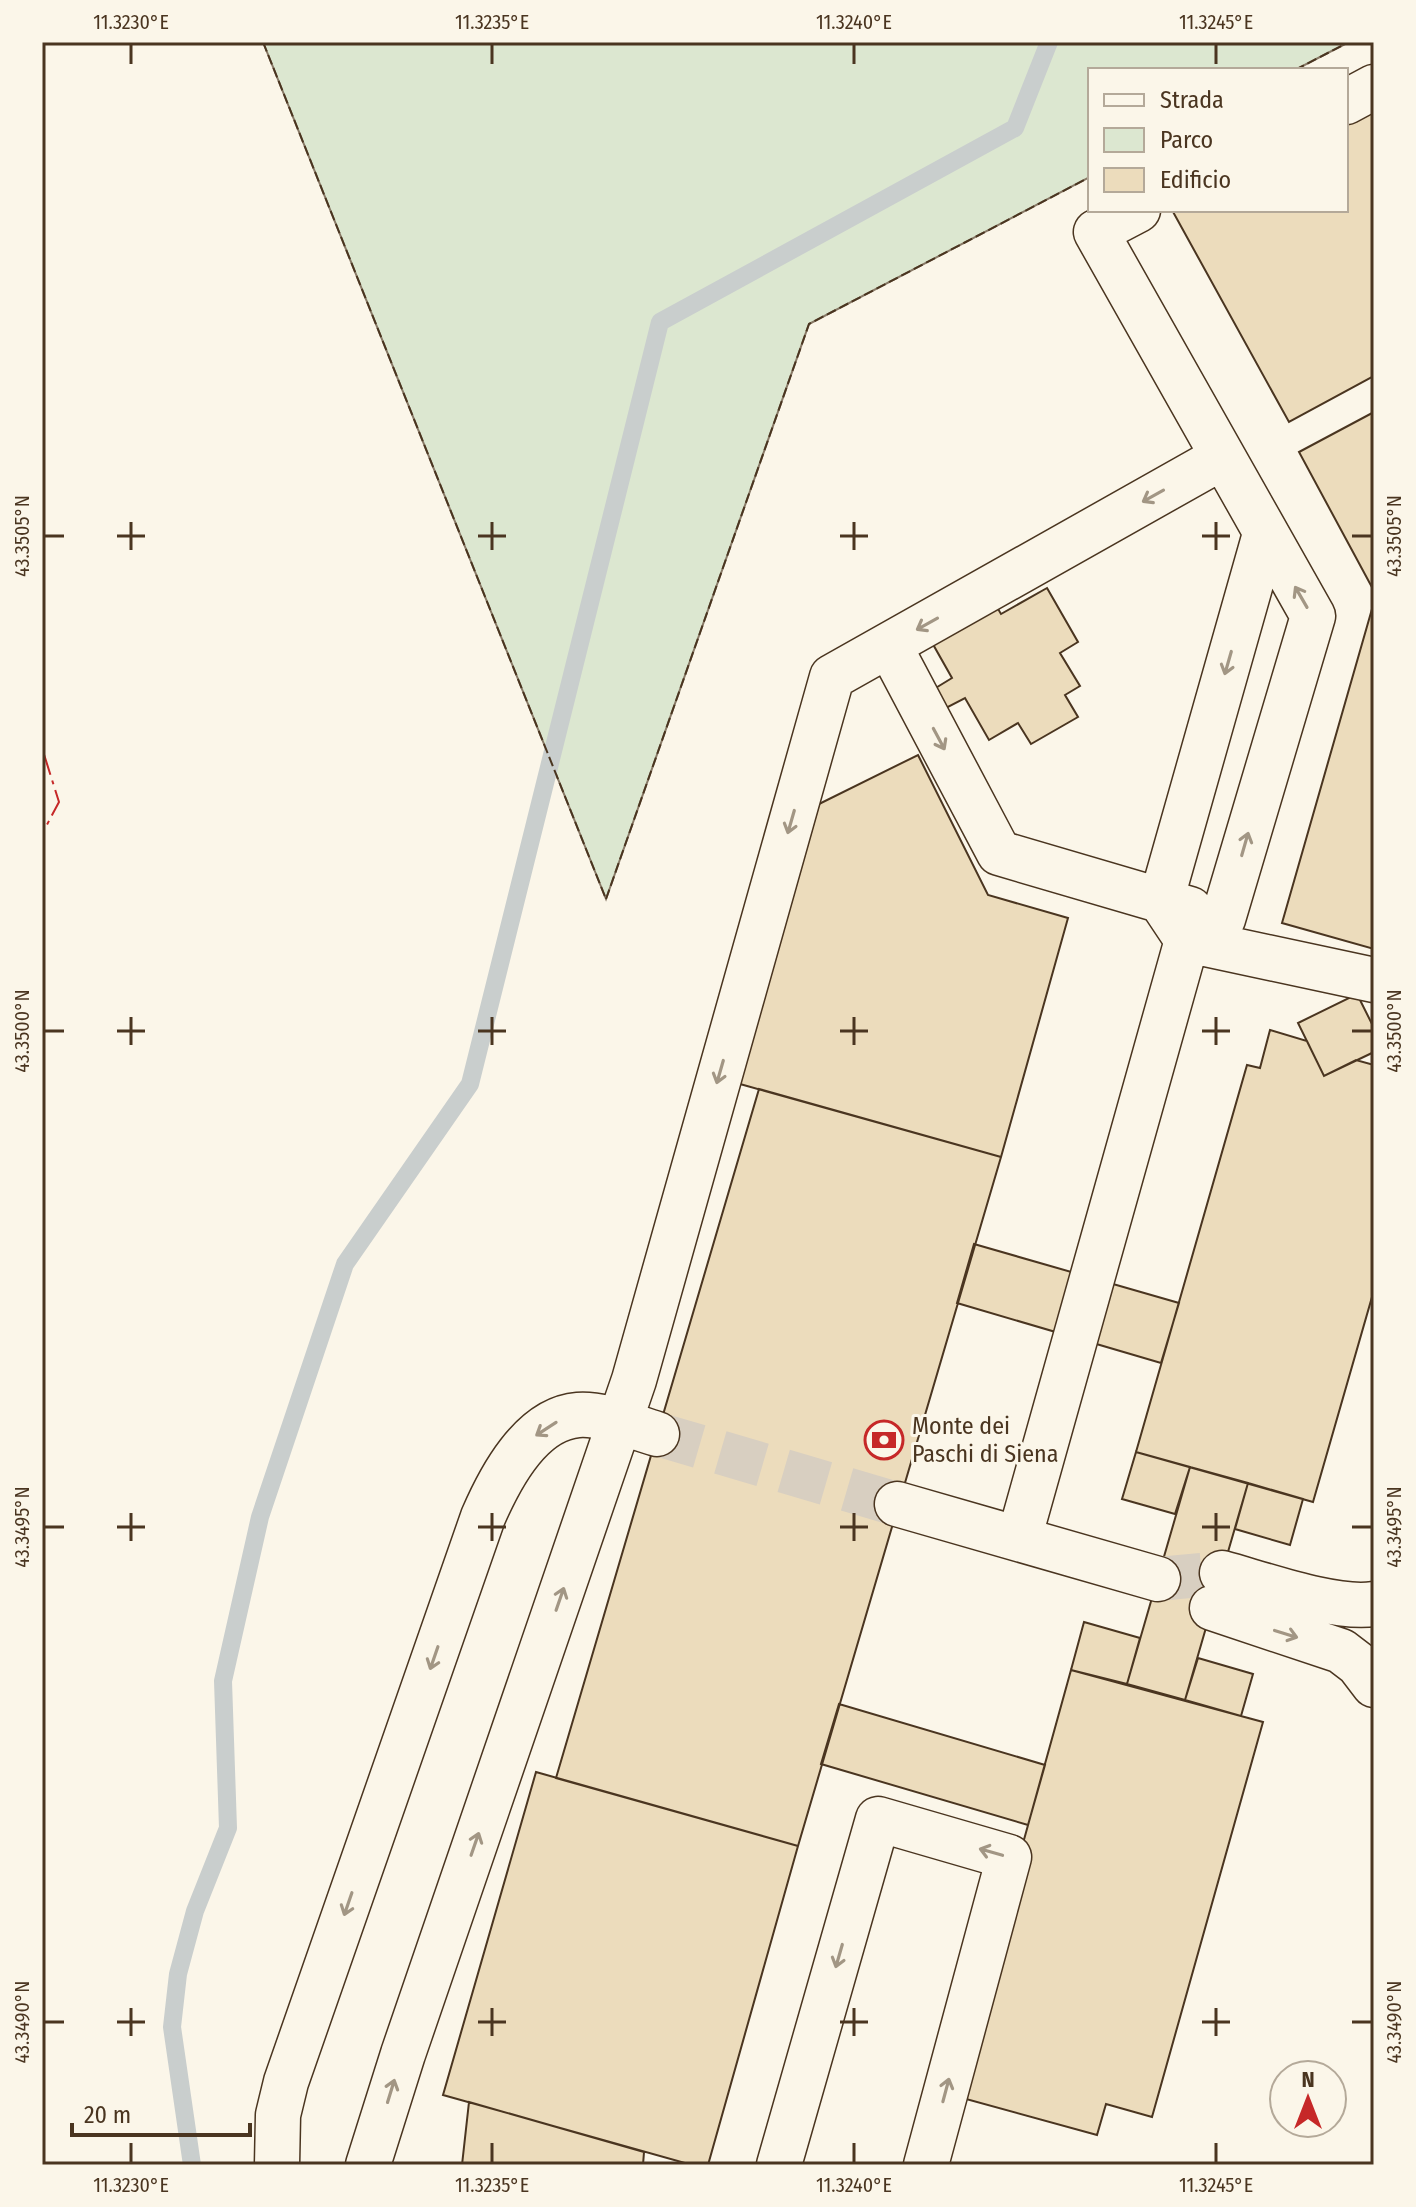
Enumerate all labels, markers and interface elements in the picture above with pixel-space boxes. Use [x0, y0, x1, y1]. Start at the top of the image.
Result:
text: 11.3230°E [93, 10, 169, 34]
text: 11.3235°E [455, 10, 529, 34]
text: 11.3240°E [816, 10, 892, 34]
text: 11.3245°E [1179, 10, 1253, 34]
legend [1088, 68, 1348, 212]
text: Strada [1160, 86, 1224, 114]
text: Parco [1160, 126, 1213, 154]
text: Edificio [1160, 166, 1231, 194]
one-way arrow [1142, 489, 1166, 504]
text: 43.3505°N [10, 495, 34, 577]
text: 43.3505°N [1382, 495, 1406, 577]
one-way arrow [1293, 585, 1308, 609]
one-way arrow [916, 616, 939, 632]
one-way arrow [1220, 649, 1235, 675]
one-way arrow [932, 726, 947, 750]
one-way arrow [783, 809, 797, 834]
one-way arrow [1238, 831, 1253, 857]
text: 43.3500°N [10, 989, 34, 1073]
text: 43.3500°N [1382, 989, 1406, 1073]
one-way arrow [712, 1059, 727, 1085]
place label: Monte dei Paschi di Siena [912, 1412, 1059, 1468]
bank icon: Monte dei Paschi di Siena [863, 1419, 905, 1461]
one-way arrow [536, 1421, 558, 1437]
text: 43.3495°N [10, 1486, 34, 1568]
text: 43.3495°N [1382, 1486, 1406, 1568]
one-way arrow [553, 1586, 568, 1611]
one-way arrow [1273, 1627, 1298, 1642]
one-way arrow [425, 1645, 440, 1670]
one-way arrow [469, 1833, 483, 1857]
one-way arrow [978, 1844, 1004, 1859]
one-way arrow [340, 1891, 354, 1915]
one-way arrow [830, 1943, 845, 1969]
text: 43.3490°N [10, 1981, 34, 2063]
text: 43.3490°N [1382, 1981, 1406, 2063]
north arrow [1268, 2059, 1348, 2139]
text: N [1301, 2066, 1315, 2093]
one-way arrow [939, 2077, 954, 2103]
one-way arrow [385, 2078, 400, 2103]
scale bar [72, 2087, 250, 2137]
text: 20 m [84, 2101, 131, 2129]
text: 11.3230°E [93, 2173, 169, 2197]
text: 11.3235°E [455, 2173, 529, 2197]
text: 11.3240°E [816, 2173, 892, 2197]
text: 11.3245°E [1179, 2173, 1253, 2197]

